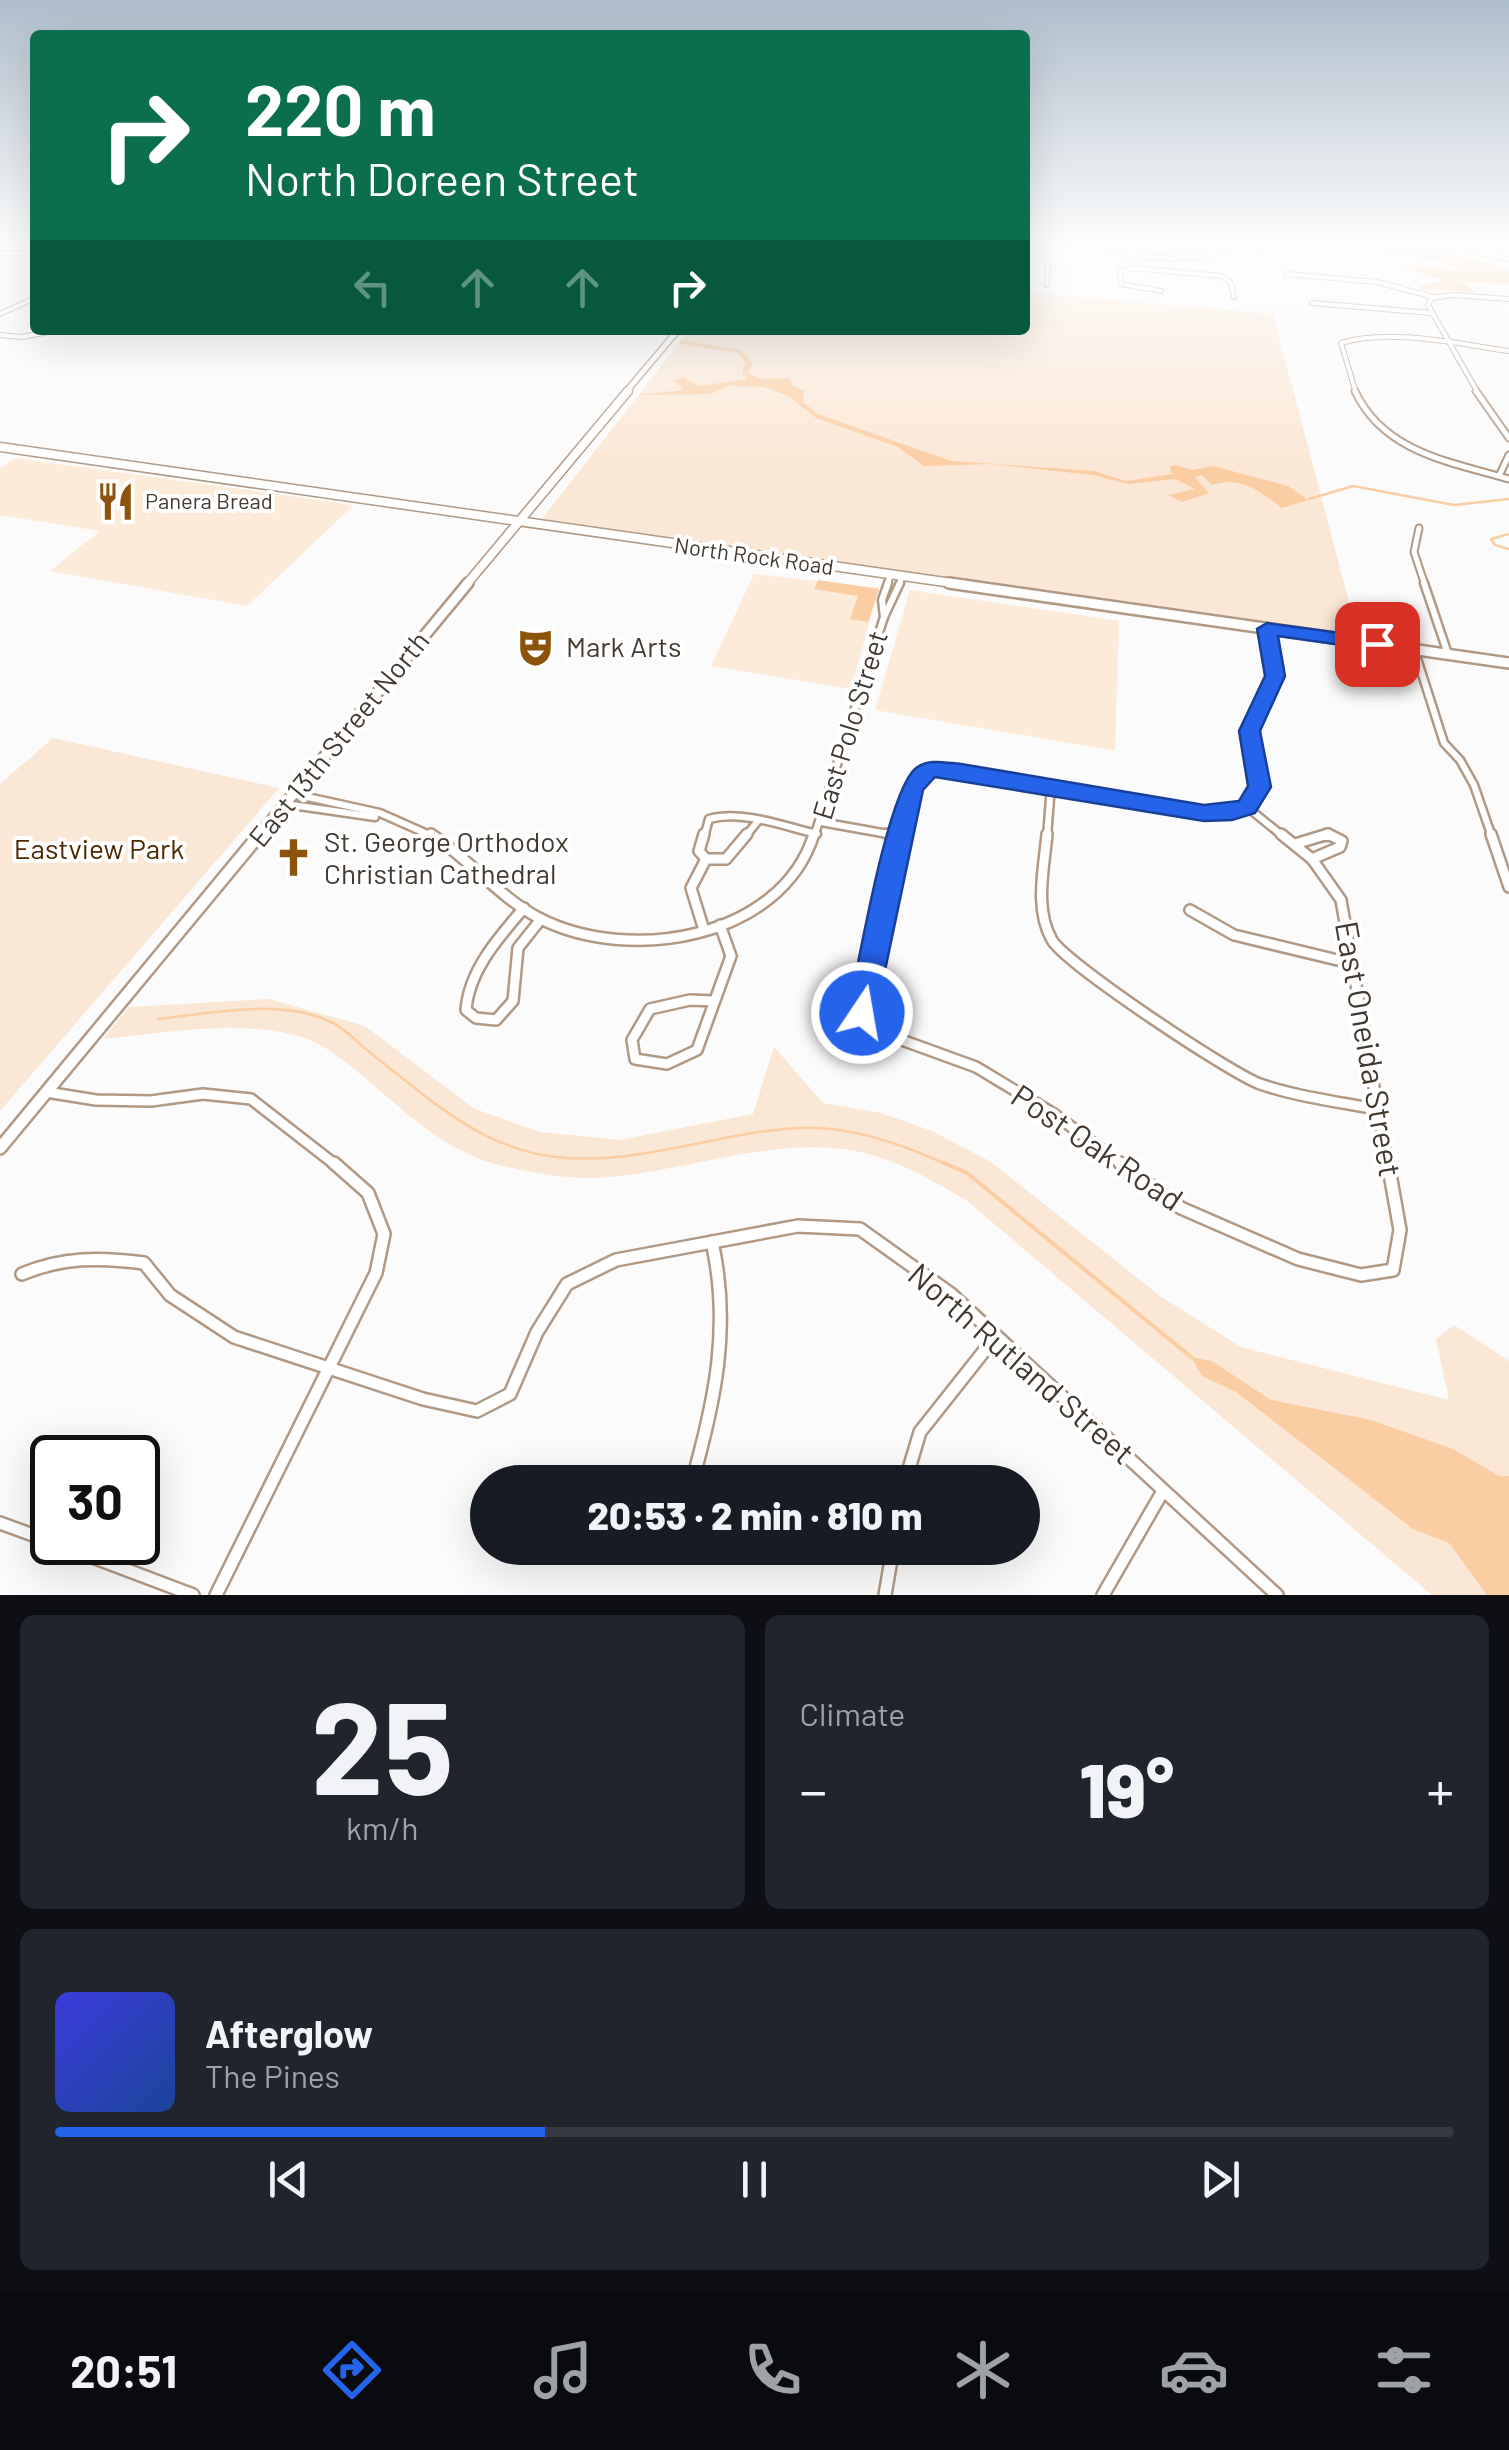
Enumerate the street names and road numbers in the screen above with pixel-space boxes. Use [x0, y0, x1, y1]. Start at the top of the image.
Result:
street label: North Rock Road [673, 531, 835, 579]
street label: East 13th Street North [241, 624, 436, 853]
street label: East Polo Street [804, 626, 894, 823]
street label: East Oneida Street [1329, 918, 1411, 1179]
street label: Post Oak Road [1005, 1075, 1191, 1218]
street label: North Rutland Street [902, 1254, 1143, 1471]

